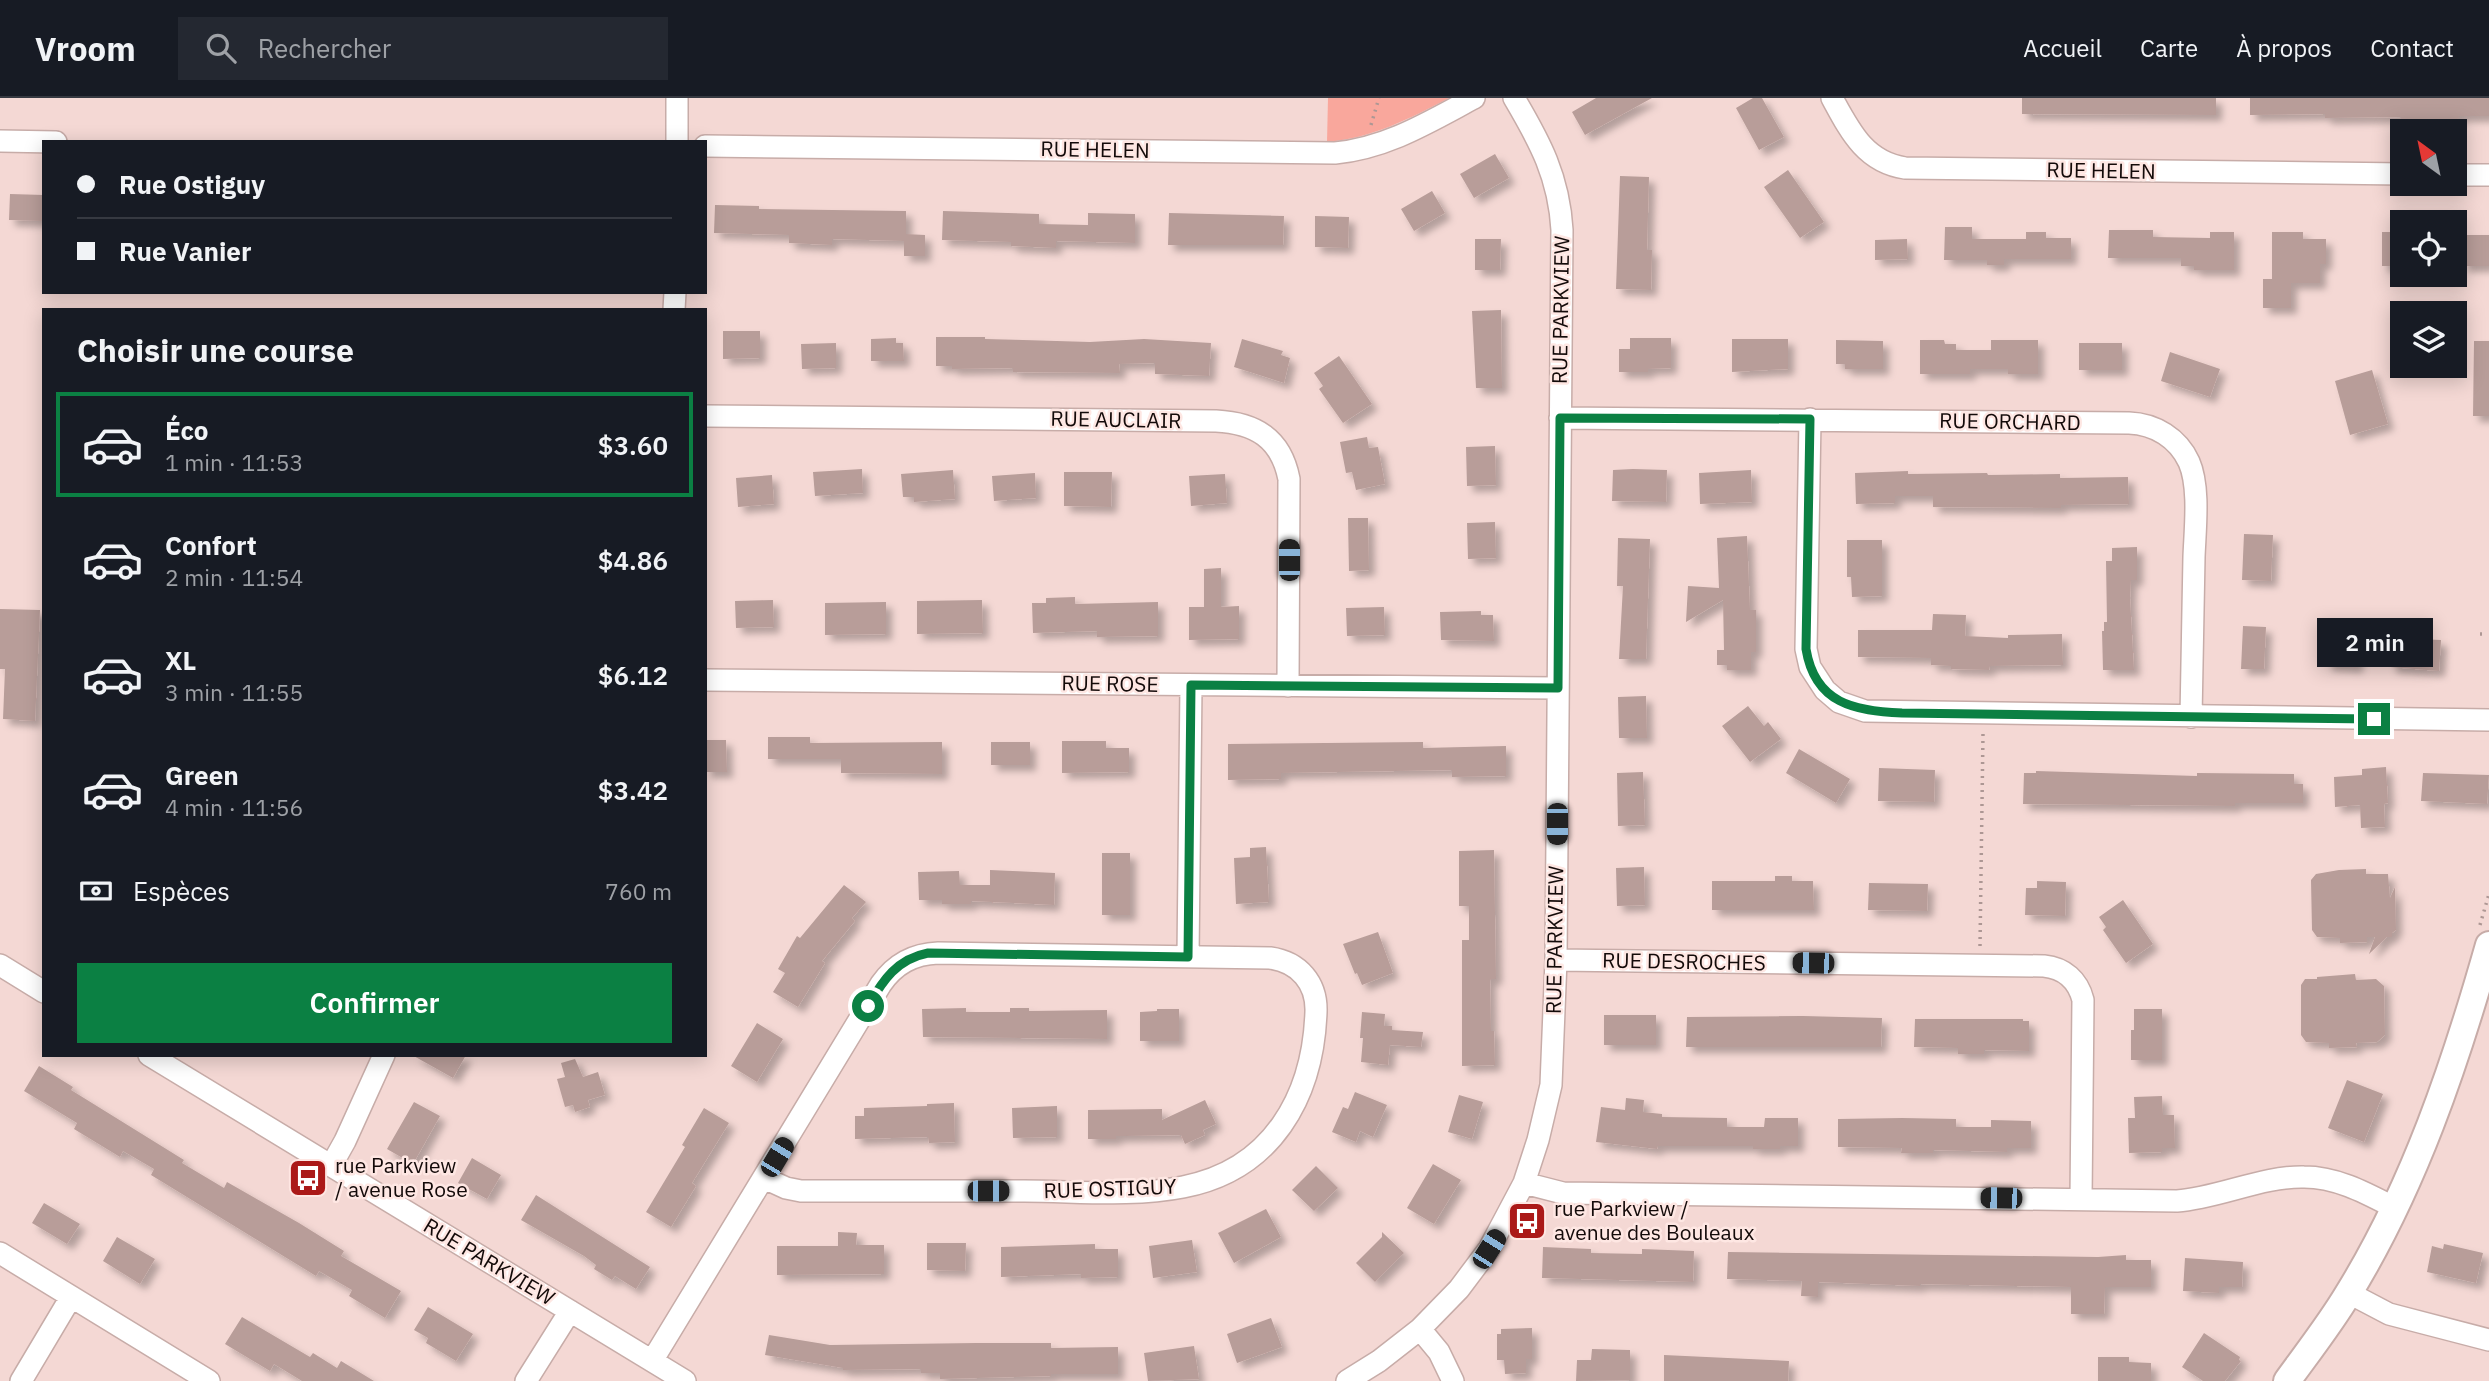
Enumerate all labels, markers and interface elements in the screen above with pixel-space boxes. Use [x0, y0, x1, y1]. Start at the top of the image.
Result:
search box [178, 17, 668, 80]
text: Vroom [35, 27, 136, 70]
icon: search [202, 29, 240, 67]
text: Rechercher [258, 31, 391, 65]
text: Accueil [2023, 32, 2102, 64]
text: Carte [2140, 32, 2198, 64]
text: À propos [2236, 32, 2332, 64]
text: Contact [2370, 32, 2454, 64]
north arrow [2390, 119, 2468, 196]
map controls [2390, 119, 2467, 378]
street label: RUE HELEN [1040, 134, 1150, 164]
street label: RUE HELEN [2046, 155, 2156, 185]
text: Rue Ostiguy [119, 167, 265, 201]
button: locate [2390, 210, 2467, 287]
text: Rue Vanier [119, 234, 251, 268]
street label: RUE PARKVIEW [1545, 235, 1575, 384]
button: layers [2390, 301, 2467, 378]
text: Choisir une course [77, 329, 354, 371]
street label: RUE AUCLAIR [1050, 404, 1182, 434]
street label: RUE ORCHARD [1939, 406, 2081, 436]
icon: car [81, 413, 144, 476]
text: Éco [165, 413, 209, 447]
text: $3.60 [598, 428, 668, 462]
text: 1 min · 11:53 [165, 447, 303, 477]
icon: car [81, 528, 144, 591]
text: Confort [165, 528, 257, 562]
car [1279, 539, 1300, 581]
text: $4.86 [598, 543, 668, 577]
text: 2 min · 11:54 [165, 562, 303, 592]
callout: 2 min [2316, 618, 2432, 666]
text: 2 min [2345, 627, 2405, 657]
icon: car [81, 643, 144, 706]
text: XL [165, 643, 196, 677]
text: $6.12 [598, 658, 668, 692]
street label: RUE ROSE [1061, 668, 1159, 698]
text: 3 min · 11:55 [165, 677, 303, 707]
route end [2358, 703, 2390, 735]
icon: car [81, 758, 144, 821]
text: Green [165, 758, 239, 792]
text: $3.42 [598, 773, 668, 807]
text: 4 min · 11:56 [165, 792, 303, 822]
car [1547, 803, 1568, 845]
street label: RUE PARKVIEW [1539, 865, 1569, 1014]
icon: cash [77, 872, 115, 910]
text: Espèces [133, 874, 230, 908]
text: 760 m [605, 876, 672, 906]
street label: RUE DESROCHES [1602, 946, 1766, 976]
car [1792, 952, 1835, 974]
button: Confirmer [77, 963, 672, 1043]
route start [852, 990, 884, 1022]
car [758, 1134, 797, 1180]
place label: rue Parkview / avenue Rose [335, 1151, 468, 1203]
bus stop icon: rue Parkview / avenue Rose [287, 1157, 329, 1199]
street label: RUE OSTIGUY [1043, 1172, 1177, 1204]
car [968, 1181, 1010, 1202]
car [1980, 1187, 2023, 1209]
place label: rue Parkview / avenue des Bouleaux [1554, 1194, 1755, 1246]
bus stop icon: rue Parkview / avenue des Bouleaux [1506, 1200, 1548, 1242]
street label: RUE PARKVIEW [419, 1211, 561, 1312]
car [1469, 1226, 1510, 1272]

